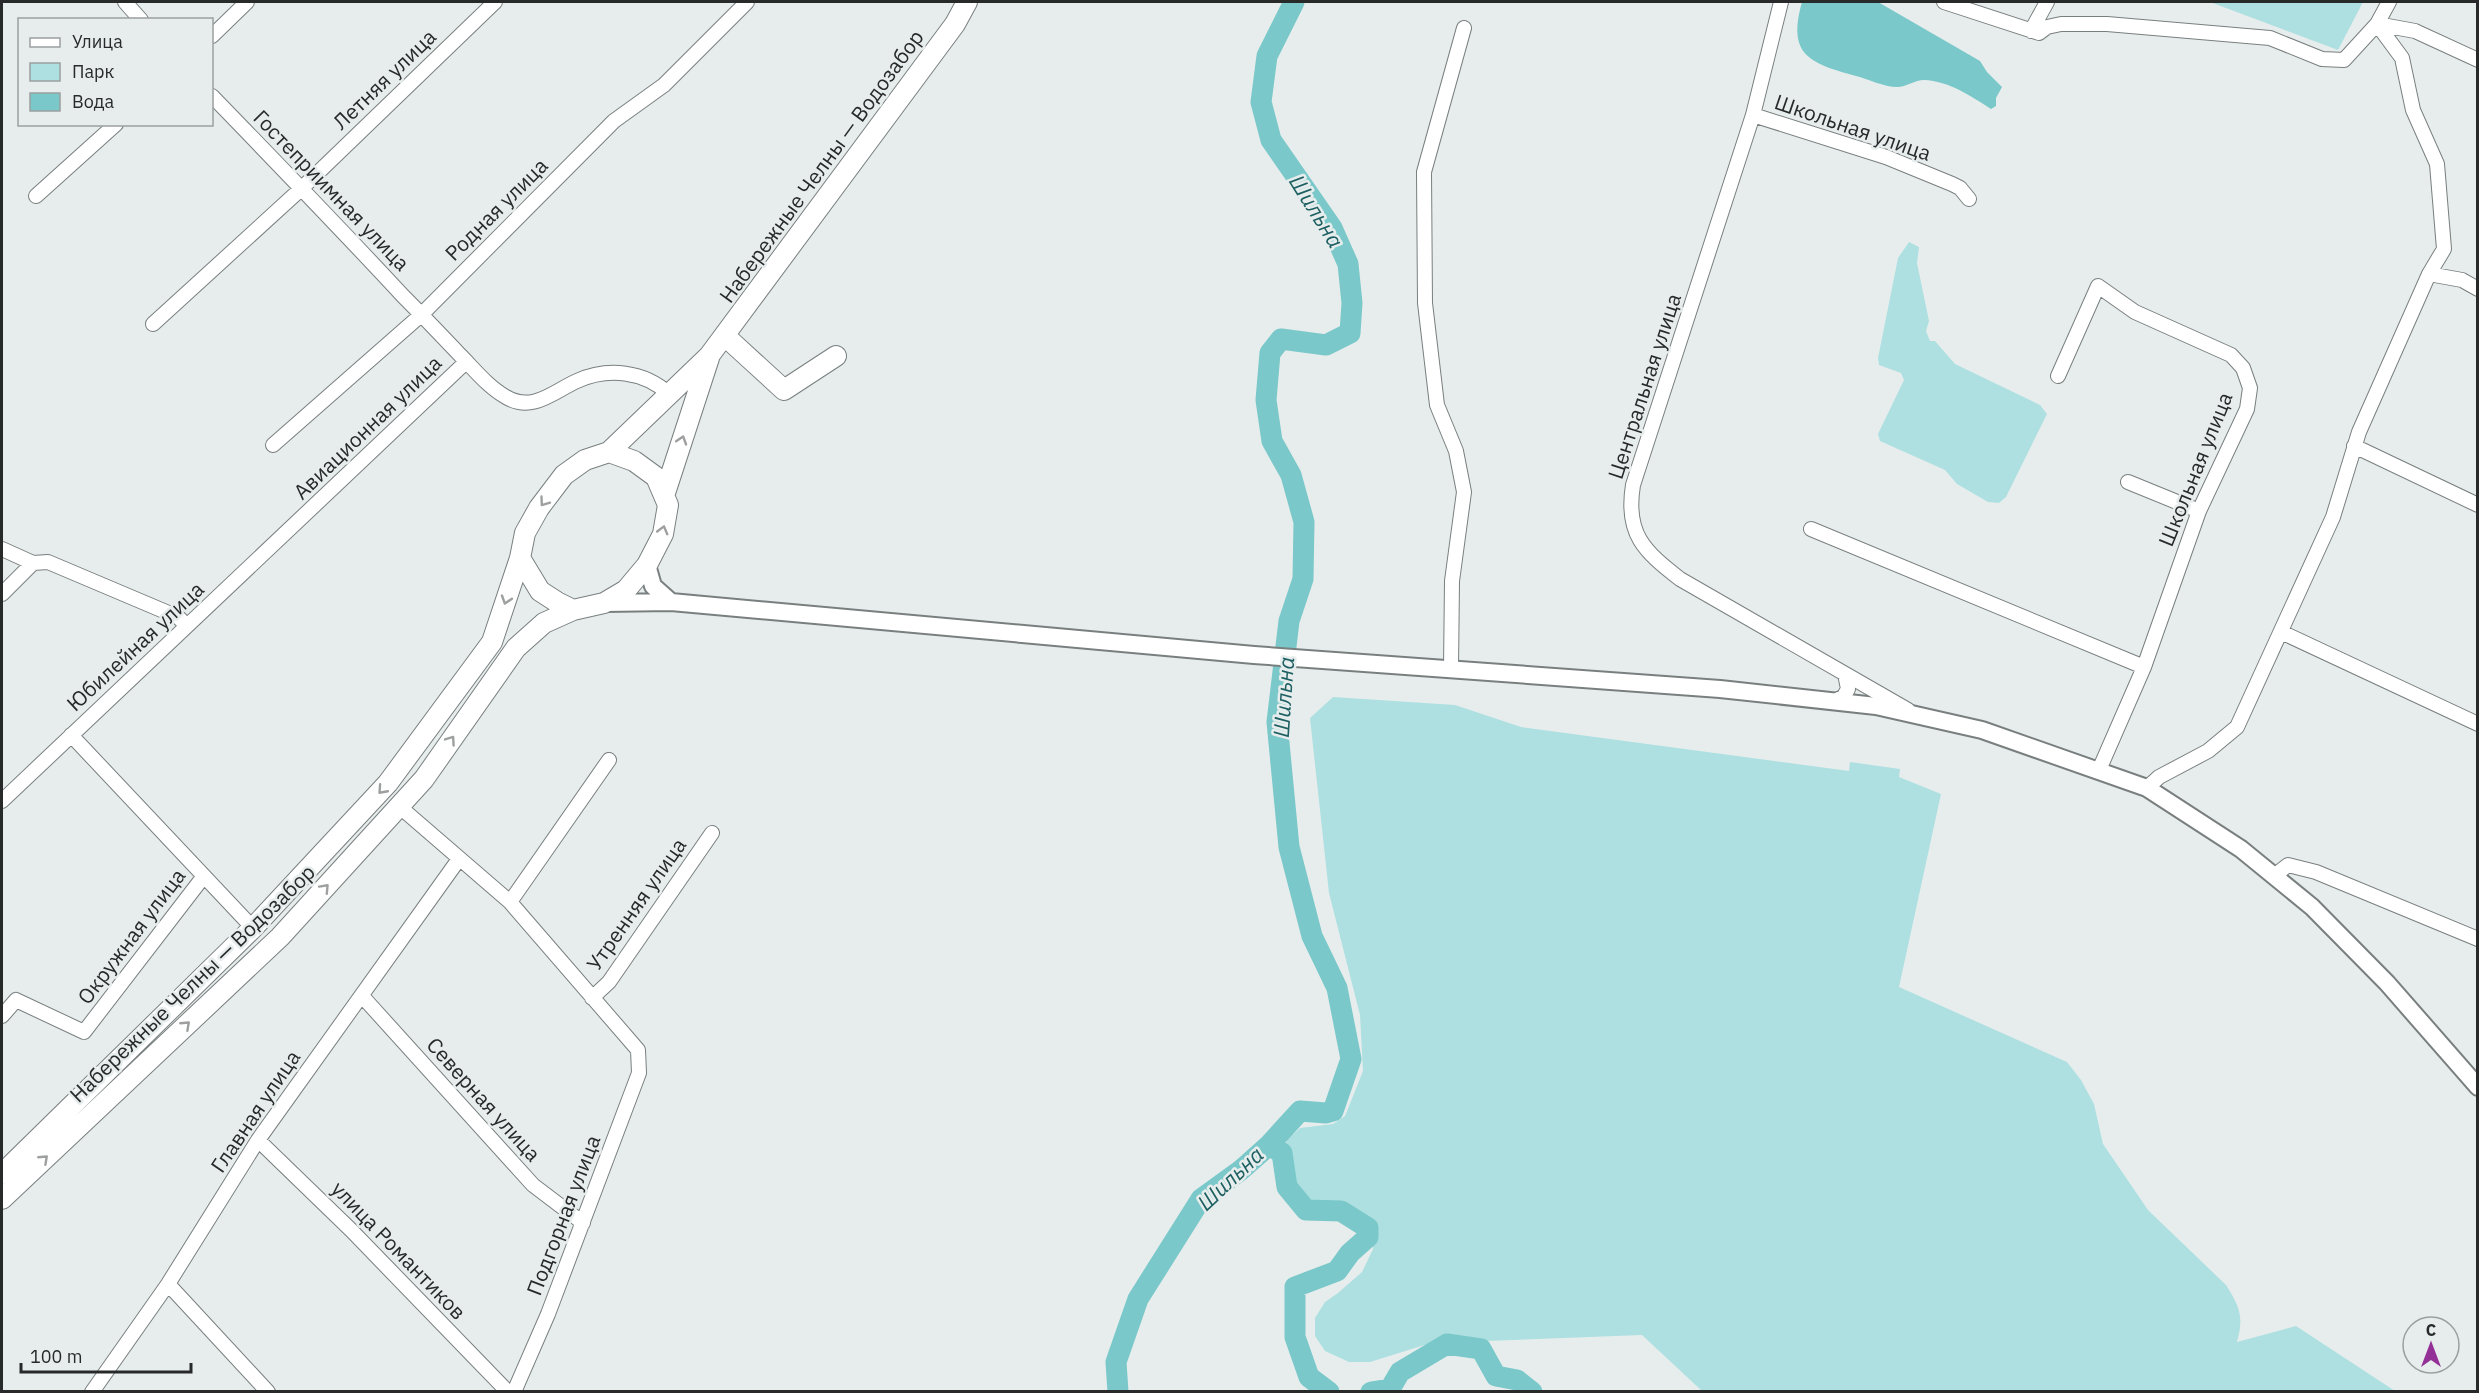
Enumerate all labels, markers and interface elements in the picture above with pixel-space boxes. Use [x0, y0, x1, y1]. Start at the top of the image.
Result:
legend [18, 18, 213, 126]
street label: Летняя улица [326, 23, 442, 135]
street label: Набережные Челны — Водозабор [712, 24, 930, 308]
text: Улица [72, 30, 123, 53]
text: Парк [72, 60, 115, 83]
street label: Школьная улица [1771, 87, 1935, 167]
text: Вода [72, 90, 115, 113]
street label: Гостеприимная улица [248, 104, 416, 276]
street label: Родная улица [439, 152, 553, 266]
water label: Шильна [1283, 169, 1351, 253]
street label: Центральная улица [1601, 290, 1687, 482]
street label: Авиационная улица [287, 349, 447, 505]
street label: Школьная улица [2151, 388, 2239, 550]
one-way arrow [675, 435, 687, 446]
one-way arrow [540, 495, 551, 506]
one-way arrow [656, 525, 668, 536]
street label: Юбилейная улица [60, 575, 210, 717]
one-way arrow [500, 594, 513, 605]
water label: Шильна [1266, 656, 1300, 738]
one-way arrow [444, 736, 455, 747]
one-way arrow [378, 783, 389, 794]
street label: Утренняя улица [580, 832, 692, 976]
street label: Набережные Челны — Водозабор [63, 858, 321, 1108]
street label: Окружная улица [71, 862, 191, 1010]
one-way arrow [318, 885, 329, 895]
one-way arrow [180, 1021, 190, 1032]
street label: Северная улица [421, 1031, 547, 1167]
street label: Главная улица [204, 1044, 306, 1178]
street label: Подгорная улица [520, 1131, 606, 1299]
water label: Шильна [1190, 1140, 1270, 1216]
one-way arrow [37, 1155, 48, 1166]
street label: улица Романтиков [326, 1175, 472, 1325]
north arrow [2401, 1315, 2461, 1375]
text: С [2426, 1320, 2436, 1340]
scale bar [21, 1336, 190, 1374]
text: 100 m [30, 1345, 82, 1368]

